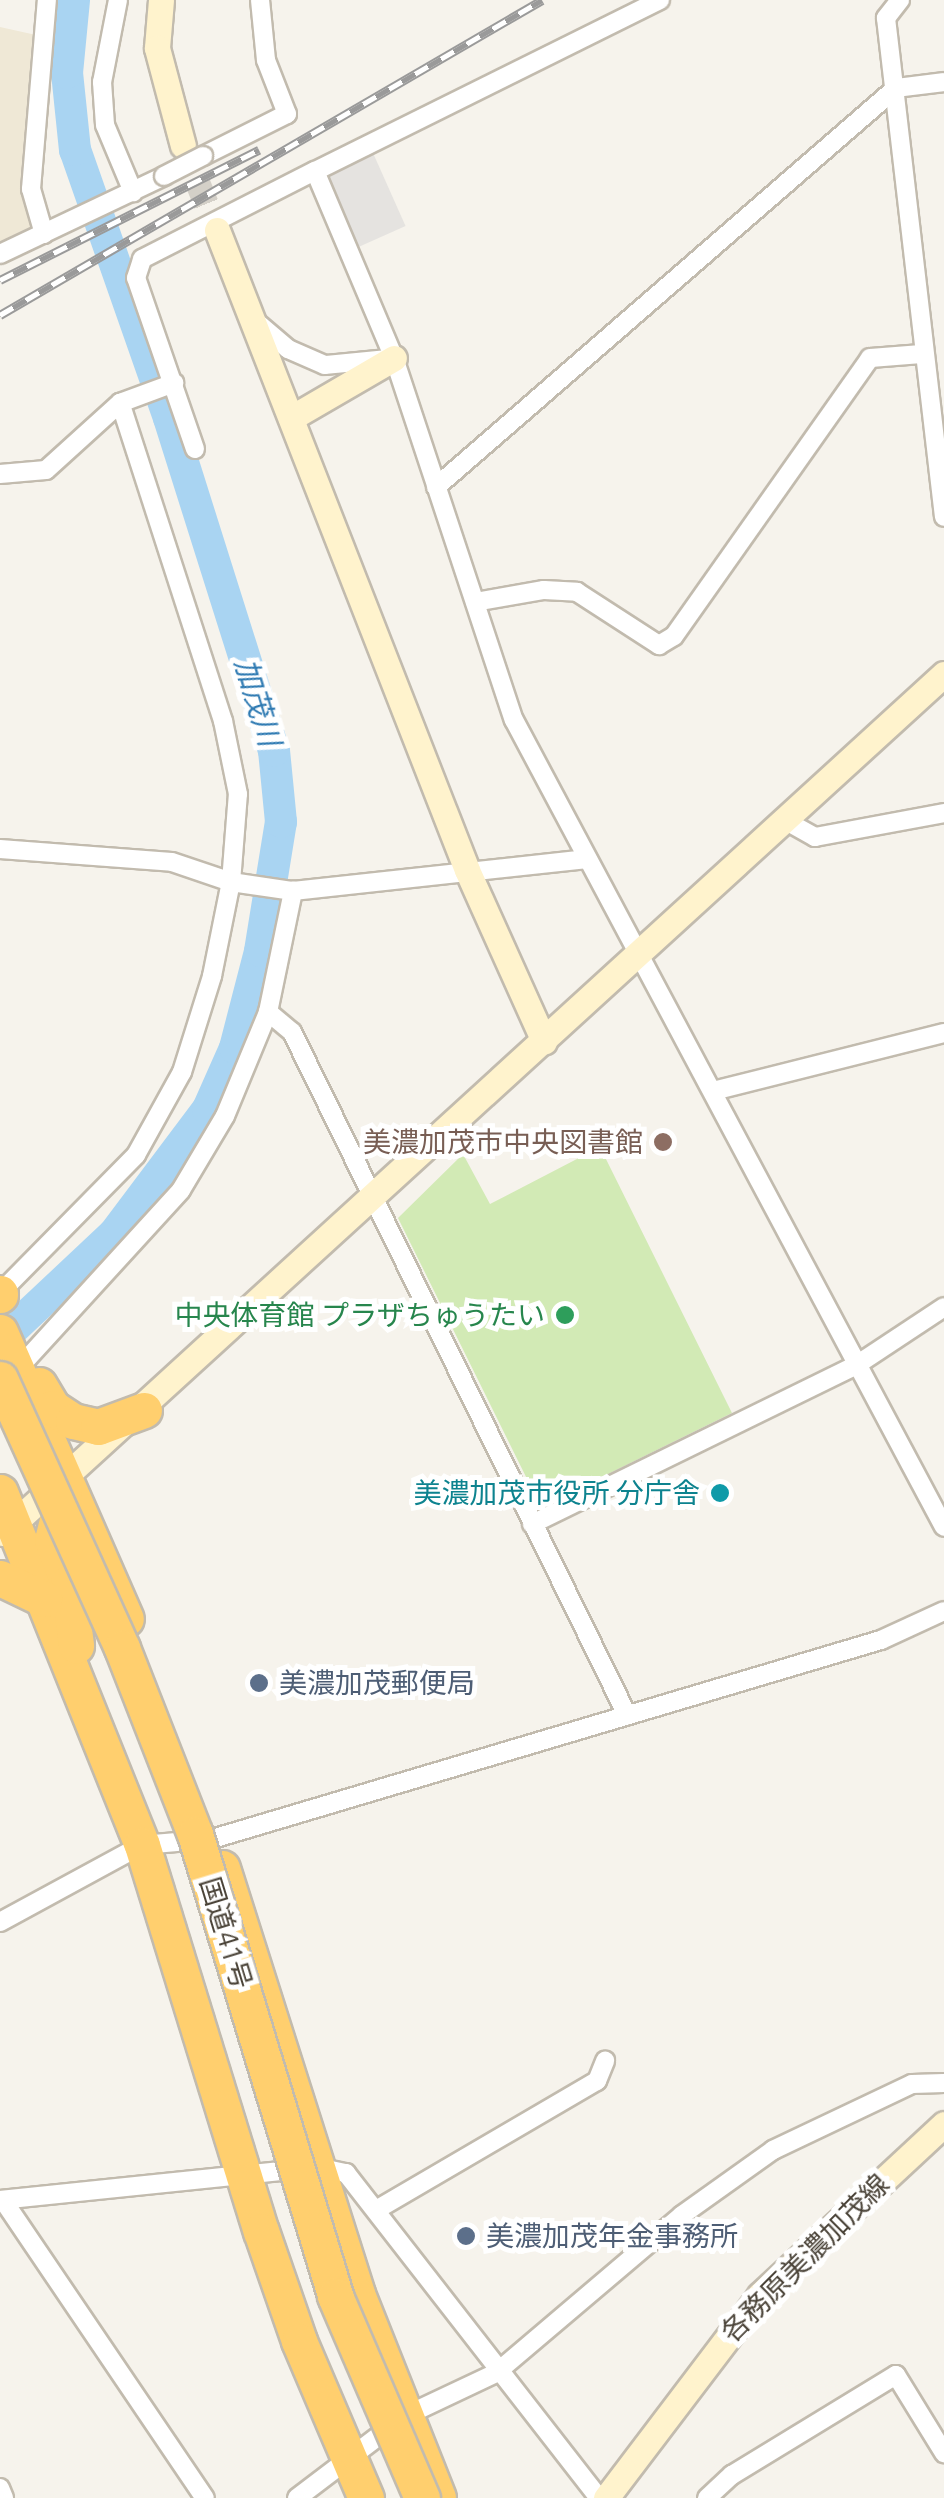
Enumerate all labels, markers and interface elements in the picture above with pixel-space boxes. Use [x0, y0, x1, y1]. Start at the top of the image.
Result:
water label: 加茂川 [228, 654, 288, 750]
place label: 美濃加茂市中央図書館 [363, 1125, 643, 1159]
marker: 美濃加茂市中央図書館 [652, 1131, 674, 1153]
place label: 中央体育館 プラザちゅうたい [175, 1298, 545, 1332]
marker: 中央体育館 プラザちゅうたい [554, 1304, 576, 1326]
place label: 美濃加茂市役所 分庁舎 [414, 1476, 700, 1510]
marker: 美濃加茂市役所 分庁舎 [709, 1482, 731, 1504]
place label: 美濃加茂郵便局 [279, 1666, 475, 1700]
marker: 美濃加茂郵便局 [248, 1672, 270, 1694]
street label: 国道41号 [193, 1873, 259, 1993]
street label: 各務原美濃加茂線 [714, 2167, 896, 2349]
place label: 美濃加茂年金事務所 [486, 2219, 738, 2253]
marker: 美濃加茂年金事務所 [455, 2225, 477, 2247]

